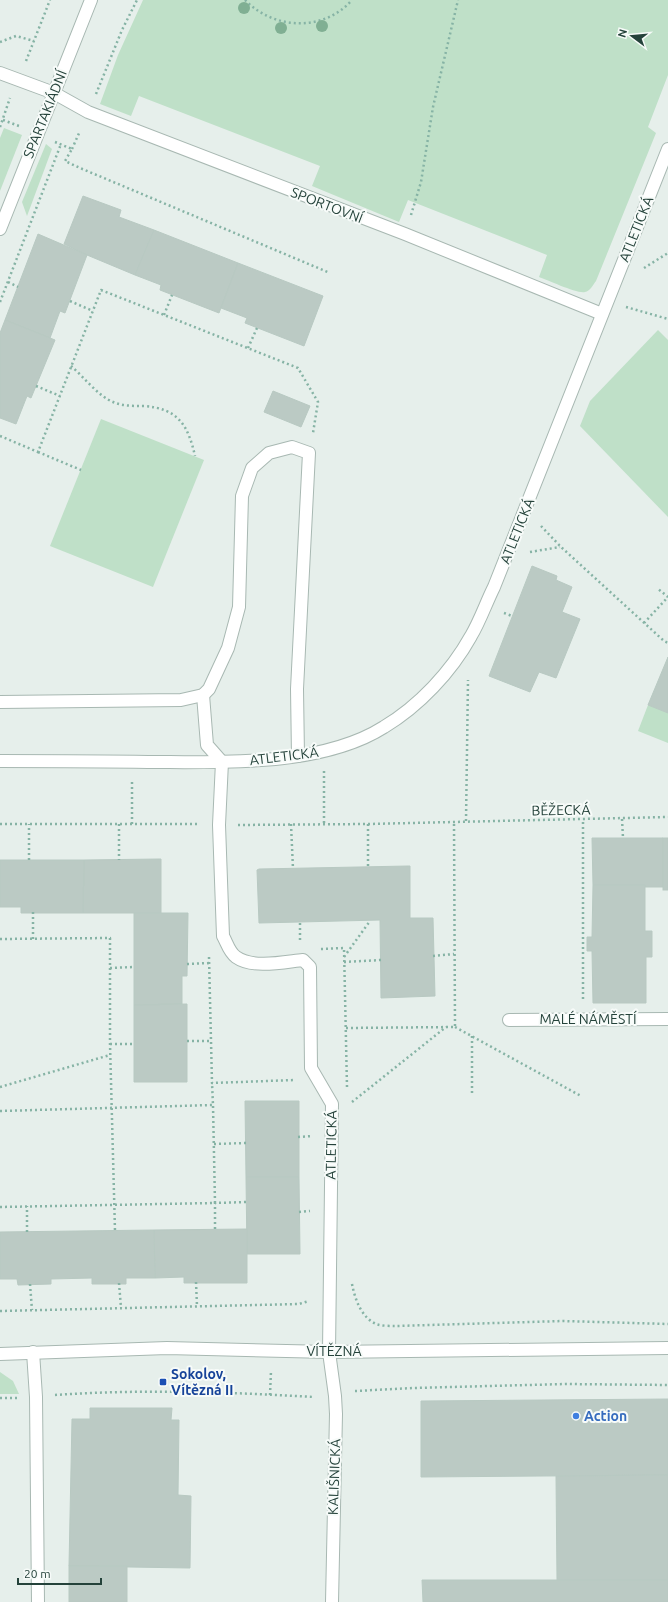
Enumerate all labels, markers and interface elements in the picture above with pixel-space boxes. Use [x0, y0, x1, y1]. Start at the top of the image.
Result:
north arrow [612, 16, 652, 56]
text: N [615, 28, 629, 39]
street label: SPARTAKIÁDNÍ [19, 67, 70, 160]
street label: SPORTOVNÍ [289, 183, 366, 226]
street label: ATLETICKÁ [615, 194, 656, 264]
street label: ATLETICKÁ [496, 496, 537, 566]
street label: ATLETICKÁ [249, 743, 319, 768]
street label: BĚŽECKÁ [531, 800, 591, 819]
street label: MALÉ NÁMĚSTÍ [539, 1010, 637, 1027]
street label: ATLETICKÁ [321, 1110, 340, 1180]
street label: VÍTĚZNÁ [306, 1342, 362, 1359]
place label: Sokolov, Vítězná II [171, 1366, 233, 1398]
marker: Sokolov, Vítězná II [158, 1377, 168, 1387]
place label: Action [584, 1408, 627, 1424]
marker: Action [571, 1411, 581, 1421]
street label: KALIŠNICKÁ [324, 1439, 343, 1515]
scale bar [18, 1560, 101, 1586]
text: 20 m [24, 1567, 51, 1580]

